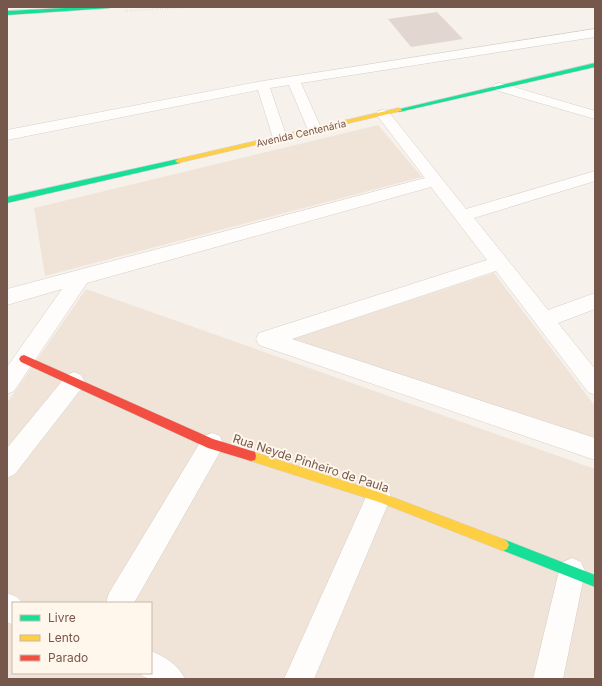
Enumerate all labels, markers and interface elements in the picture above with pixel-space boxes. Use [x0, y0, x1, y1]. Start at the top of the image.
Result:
street label: Avenida Centenária [255, 117, 347, 149]
street label: Rua Neyde Pinheiro de Paula [231, 431, 391, 495]
legend [12, 602, 152, 674]
text: Livre [48, 610, 76, 625]
text: Lento [48, 630, 80, 645]
text: Parado [48, 650, 88, 665]

